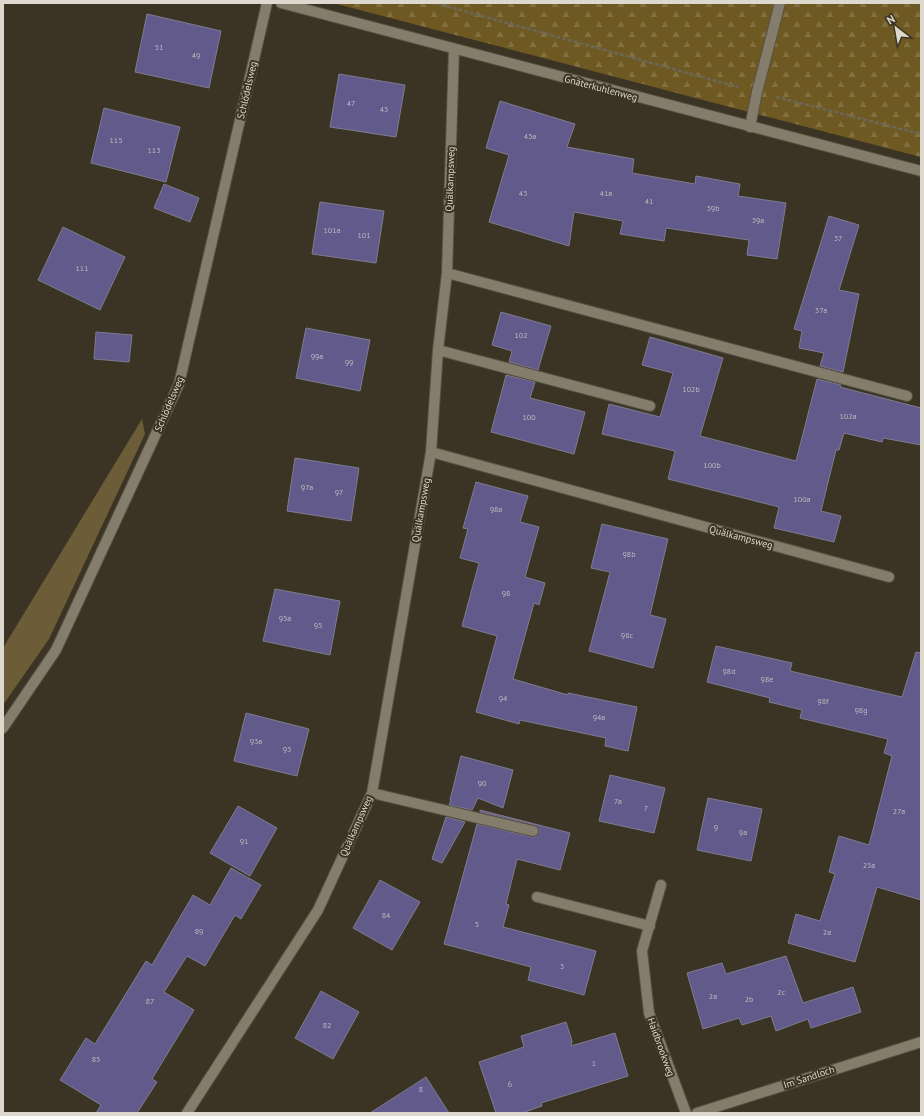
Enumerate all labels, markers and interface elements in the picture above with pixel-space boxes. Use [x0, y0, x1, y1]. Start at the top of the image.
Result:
north arrow [876, 8, 916, 48]
text: N [884, 12, 898, 27]
house number: 51 [155, 42, 163, 52]
house number: 49 [192, 50, 200, 60]
street label: Schlödelsweg [234, 60, 260, 120]
street label: Gnäterkuhlenweg [563, 72, 639, 104]
house number: 47 [347, 98, 355, 108]
house number: 45 [380, 104, 388, 114]
house number: 43a [524, 131, 536, 141]
house number: 115 [109, 135, 123, 145]
house number: 113 [147, 145, 161, 155]
street label: Quälkampsweg [442, 146, 458, 212]
house number: 43 [519, 188, 527, 198]
house number: 41a [600, 188, 612, 198]
house number: 41 [645, 196, 653, 206]
house number: 39b [706, 203, 720, 213]
house number: 39a [752, 215, 764, 225]
house number: 101a [323, 225, 341, 235]
house number: 101 [357, 230, 371, 240]
house number: 37 [834, 233, 842, 243]
house number: 111 [75, 263, 89, 273]
house number: 37a [815, 305, 827, 315]
house number: 102 [514, 330, 528, 340]
house number: 99a [311, 351, 323, 361]
house number: 99 [345, 357, 353, 367]
street label: Schlödelsweg [152, 374, 186, 434]
house number: 102b [682, 384, 700, 394]
house number: 102a [839, 411, 857, 421]
house number: 100 [522, 412, 536, 422]
house number: 100b [703, 460, 721, 470]
street label: Quälkampsweg [409, 477, 433, 543]
house number: 97a [301, 482, 313, 492]
house number: 97 [335, 487, 343, 497]
house number: 100a [793, 494, 811, 504]
house number: 98a [490, 504, 502, 514]
street label: Quälkampsweg [708, 522, 774, 552]
house number: 98b [622, 549, 636, 559]
house number: 98 [502, 588, 510, 598]
house number: 95a [279, 613, 291, 623]
house number: 95 [314, 620, 322, 630]
house number: 98c [621, 630, 634, 640]
house number: 98d [722, 666, 736, 676]
house number: 98e [761, 674, 773, 684]
house number: 94 [499, 693, 508, 703]
house number: 98f [817, 696, 829, 706]
house number: 98g [854, 705, 868, 715]
house number: 94a [593, 712, 605, 722]
house number: 93a [250, 736, 262, 746]
house number: 93 [283, 744, 291, 754]
house number: 90 [478, 778, 487, 788]
street label: Quälkampsweg [337, 794, 375, 858]
house number: 7a [614, 796, 622, 806]
house number: 7 [644, 803, 648, 813]
house number: 27a [893, 806, 905, 816]
house number: 9 [714, 822, 718, 832]
house number: 9a [739, 827, 747, 837]
house number: 91 [240, 836, 248, 846]
house number: 25a [863, 860, 875, 870]
house number: 84 [382, 910, 391, 920]
house number: 5 [475, 919, 479, 929]
house number: 89 [195, 926, 203, 936]
house number: 2a [823, 927, 831, 937]
house number: 3 [560, 961, 564, 971]
house number: 2c [777, 987, 785, 997]
house number: 2a [709, 991, 717, 1001]
house number: 2b [745, 994, 753, 1004]
house number: 87 [146, 996, 154, 1006]
street label: Haidbrookweg [644, 1016, 678, 1078]
house number: 82 [323, 1020, 331, 1030]
house number: 85 [92, 1054, 100, 1064]
house number: 1 [592, 1058, 596, 1068]
street label: Im Sandloch [782, 1063, 836, 1091]
house number: 6 [508, 1079, 512, 1089]
house number: 8 [419, 1084, 423, 1094]

